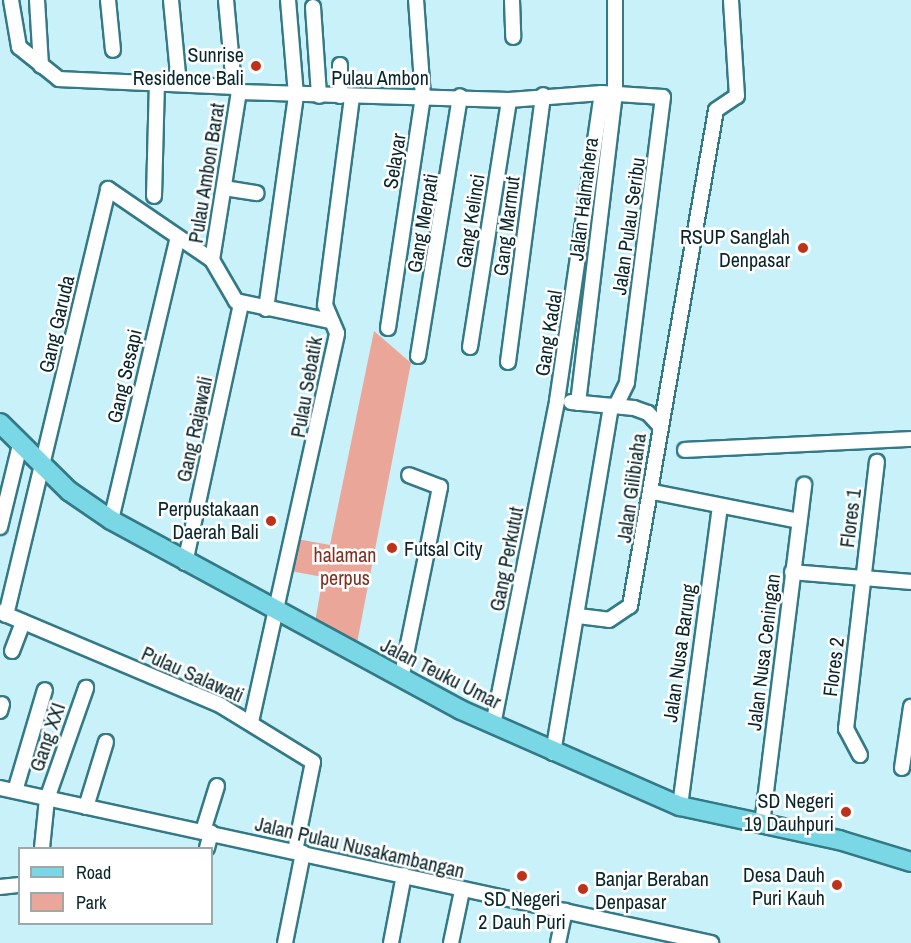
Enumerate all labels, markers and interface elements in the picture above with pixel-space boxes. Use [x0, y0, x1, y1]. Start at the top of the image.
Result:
place label: Sunrise Residence Bali [133, 42, 244, 89]
marker: Sunrise Residence Bali [249, 59, 263, 73]
street label: Pulau Ambon [331, 65, 429, 89]
street label: Pulau Ambon Barat [183, 101, 229, 245]
street label: Selayar [378, 132, 410, 190]
street label: Jalan Halmahera [564, 136, 602, 262]
street label: Jalan Pulau Seribu [606, 156, 650, 296]
street label: Gang Merpati [401, 172, 443, 274]
street label: Gang Kelinci [451, 172, 489, 270]
street label: Gang Marmut [488, 175, 524, 277]
place label: RSUP Sanglah Denpasar [680, 225, 790, 272]
marker: RSUP Sanglah Denpasar [794, 239, 812, 257]
street label: Gang Garuda [33, 273, 79, 375]
street label: Gang Kadal [529, 288, 567, 378]
street label: Gang Sesapi [102, 327, 146, 425]
street label: Pulau Sebatik [285, 335, 327, 439]
street label: Gang Rajawali [171, 374, 217, 484]
street label: Jalan Gilibiaha [611, 432, 651, 544]
street label: Flores 1 [834, 487, 866, 549]
place label: Perpustakaan Daerah Bali [158, 497, 259, 544]
street label: Gang Perkutut [484, 505, 528, 613]
marker: Perpustakaan Daerah Bali [264, 514, 278, 528]
place label: Futsal City [404, 536, 482, 560]
marker: Futsal City [385, 541, 399, 555]
park label: halaman perpus [314, 542, 376, 589]
street label: Jalan Nusa Ceningan [741, 572, 785, 732]
street label: Jalan Nusa Barung [657, 582, 701, 724]
street label: Jalan Teuku Umar [377, 632, 505, 714]
street label: Flores 2 [817, 636, 849, 698]
street label: Pulau Salawati [138, 641, 248, 707]
street label: Gang XXI [24, 699, 70, 775]
place label: SD Negeri 19 Dauhpuri [744, 789, 834, 836]
marker: SD Negeri 19 Dauhpuri [839, 805, 853, 819]
street label: Jalan Pulau Nusakambangan [253, 811, 467, 883]
legend [18, 847, 213, 925]
text: Road [76, 860, 111, 885]
place label: Desa Dauh Puri Kauh [743, 862, 825, 909]
place label: Banjar Beraban Denpasar [595, 866, 709, 913]
marker: SD Negeri 2 Dauh Puri [515, 869, 529, 883]
marker: Desa Dauh Puri Kauh [830, 878, 844, 892]
marker: Banjar Beraban Denpasar [576, 882, 590, 896]
place label: SD Negeri 2 Dauh Puri [478, 886, 566, 933]
text: Park [76, 890, 106, 915]

